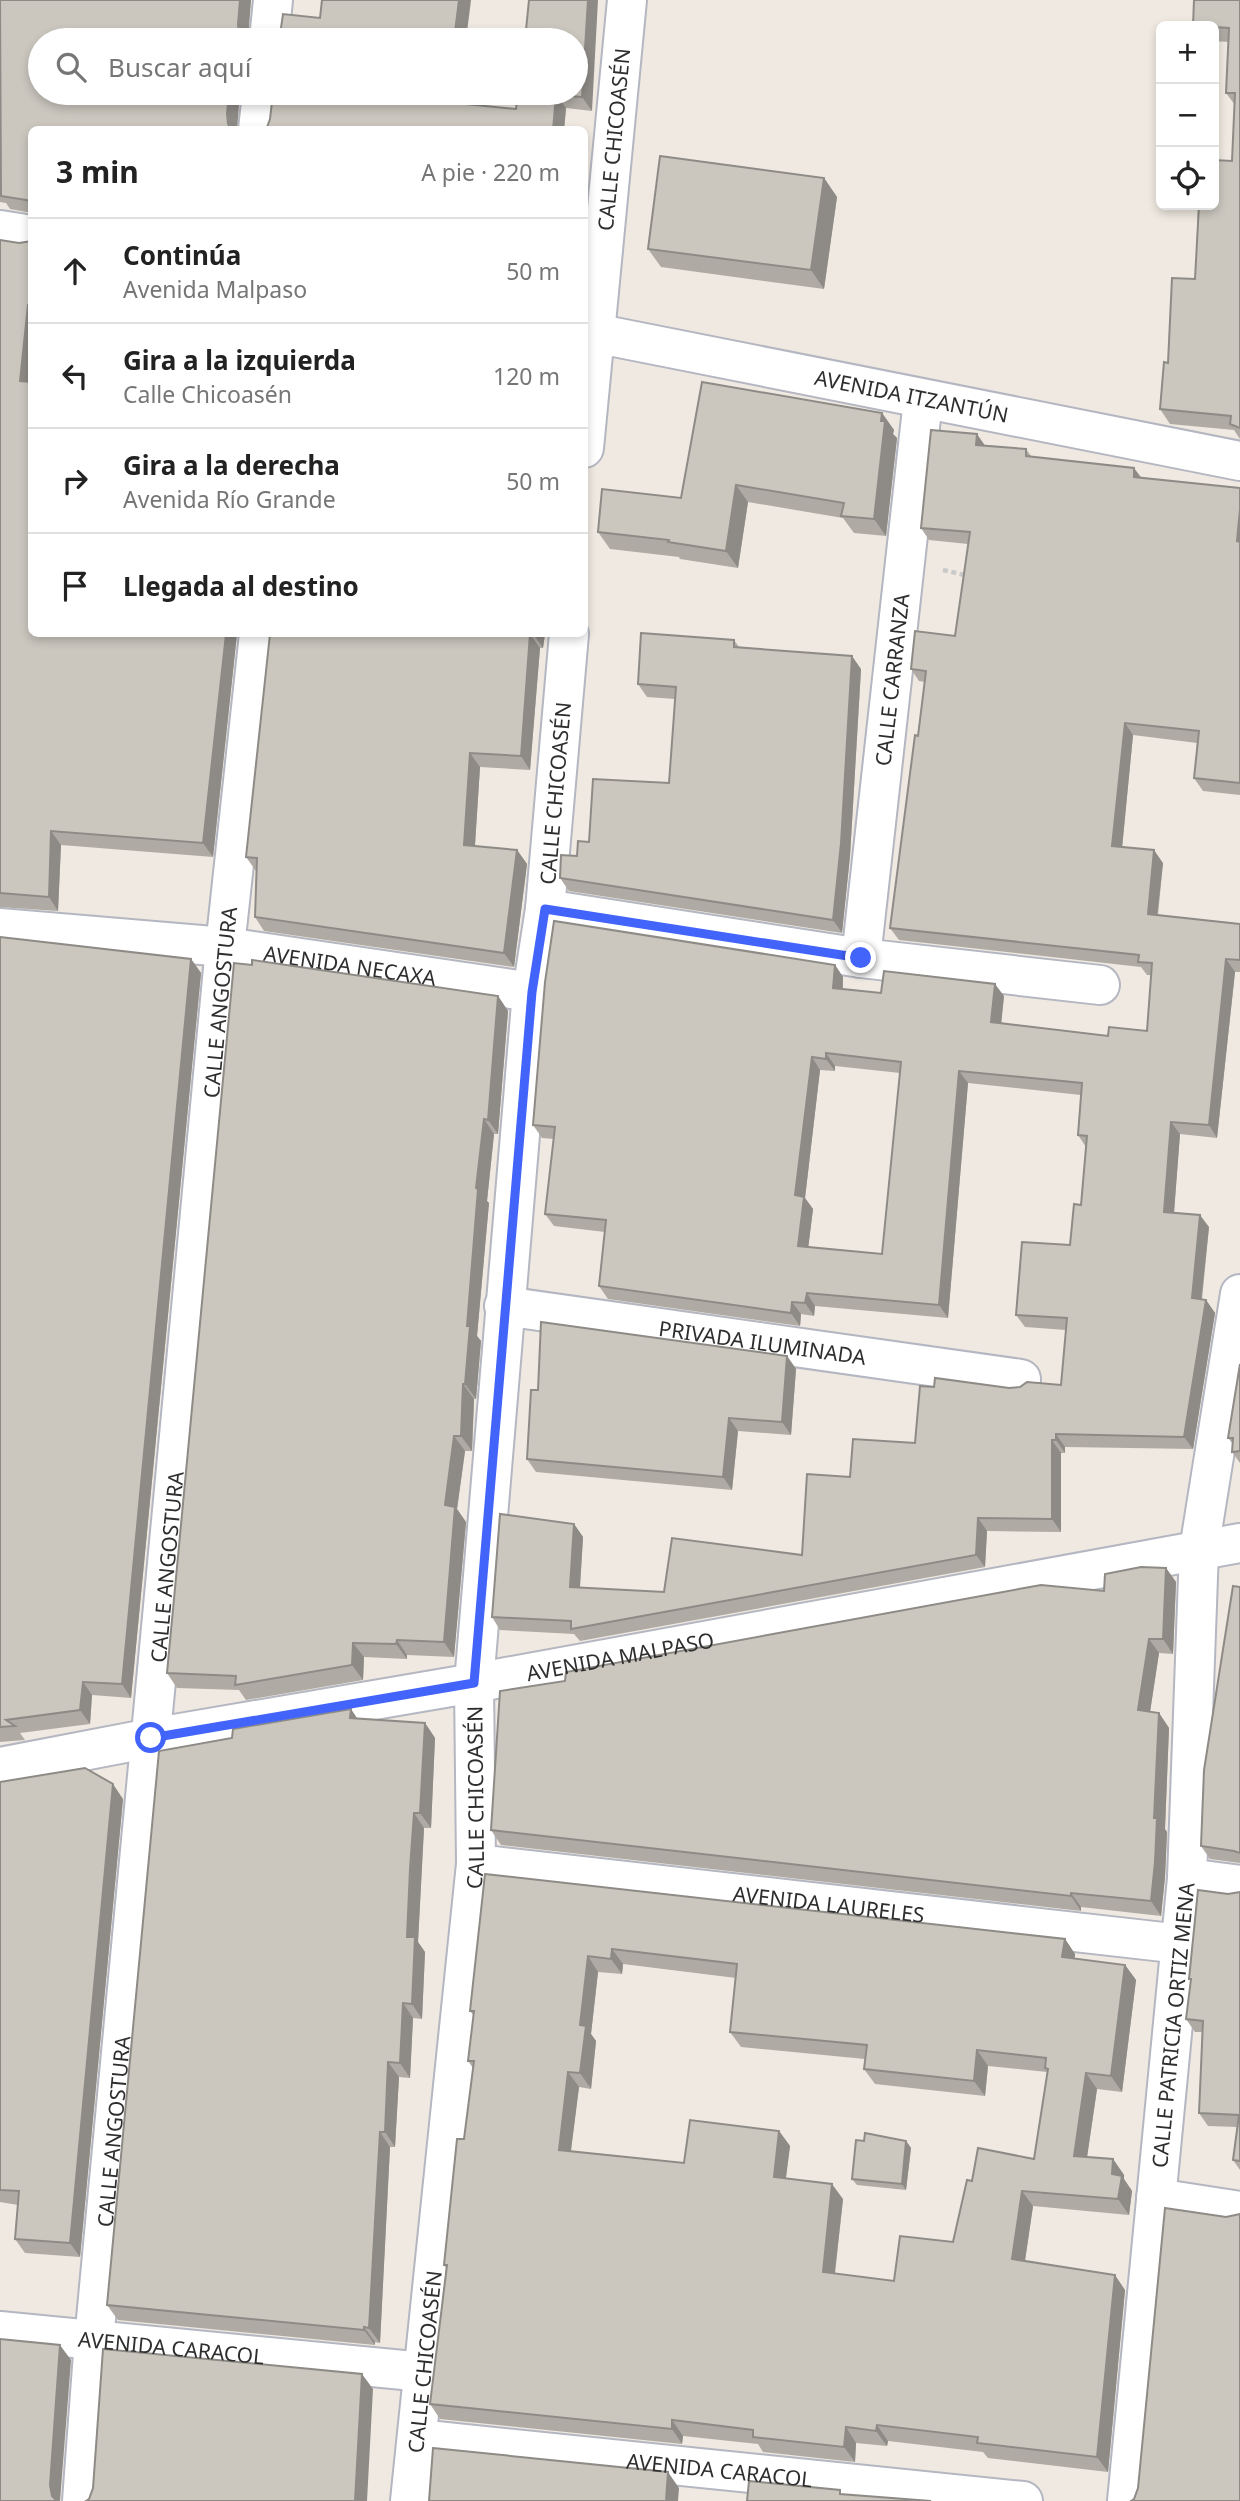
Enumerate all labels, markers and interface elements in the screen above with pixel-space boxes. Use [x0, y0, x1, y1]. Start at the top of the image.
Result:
map controls [1156, 21, 1219, 210]
button: + [1156, 21, 1219, 84]
search box [28, 28, 588, 105]
street label: CALLE CHICOASÉN [591, 47, 636, 232]
icon: search [52, 48, 90, 86]
text: Buscar aquí [108, 49, 251, 85]
button: − [1156, 84, 1219, 147]
button: locate [1156, 147, 1219, 210]
text: 3 min [56, 151, 139, 192]
text: A pie · 220 m [421, 156, 560, 188]
text: Continúa [123, 237, 241, 273]
icon: ahead [56, 252, 94, 290]
text: 50 m [506, 255, 560, 287]
text: Avenida Malpaso [123, 273, 307, 305]
text: Gira a la izquierda [123, 342, 356, 378]
icon: left [56, 357, 94, 395]
text: 120 m [493, 360, 560, 392]
street label: AVENIDA ITZANTÚN [812, 363, 1011, 429]
text: Calle Chicoasén [123, 378, 292, 410]
text: Gira a la derecha [123, 447, 340, 483]
icon: right [56, 462, 94, 500]
text: 50 m [506, 465, 560, 497]
text: Avenida Río Grande [123, 483, 336, 515]
icon: arrive [56, 567, 94, 605]
text: Llegada al destino [123, 568, 359, 604]
street label: CALLE CARRANZA [868, 591, 915, 768]
street label: CALLE CHICOASÉN [533, 701, 577, 886]
street label: CALLE ANGOSTURA [197, 905, 243, 1099]
street label: AVENIDA NECAXA [262, 939, 438, 992]
route end [845, 942, 876, 973]
street label: PRIVADA ILUMINADA [657, 1314, 868, 1371]
street label: CALLE ANGOSTURA [144, 1469, 190, 1664]
street label: AVENIDA MALPASO [524, 1625, 716, 1687]
street label: CALLE CHICOASÉN [459, 1706, 490, 1890]
route start [135, 1722, 166, 1753]
street label: AVENIDA LAURELES [731, 1879, 926, 1929]
street label: CALLE PATRICIA ORTIZ MENA [1145, 1881, 1201, 2169]
street label: CALLE ANGOSTURA [91, 2034, 137, 2228]
street label: CALLE CHICOASÉN [401, 2269, 448, 2454]
street label: AVENIDA CARACOL [77, 2325, 266, 2370]
street label: AVENIDA CARACOL [625, 2447, 814, 2493]

